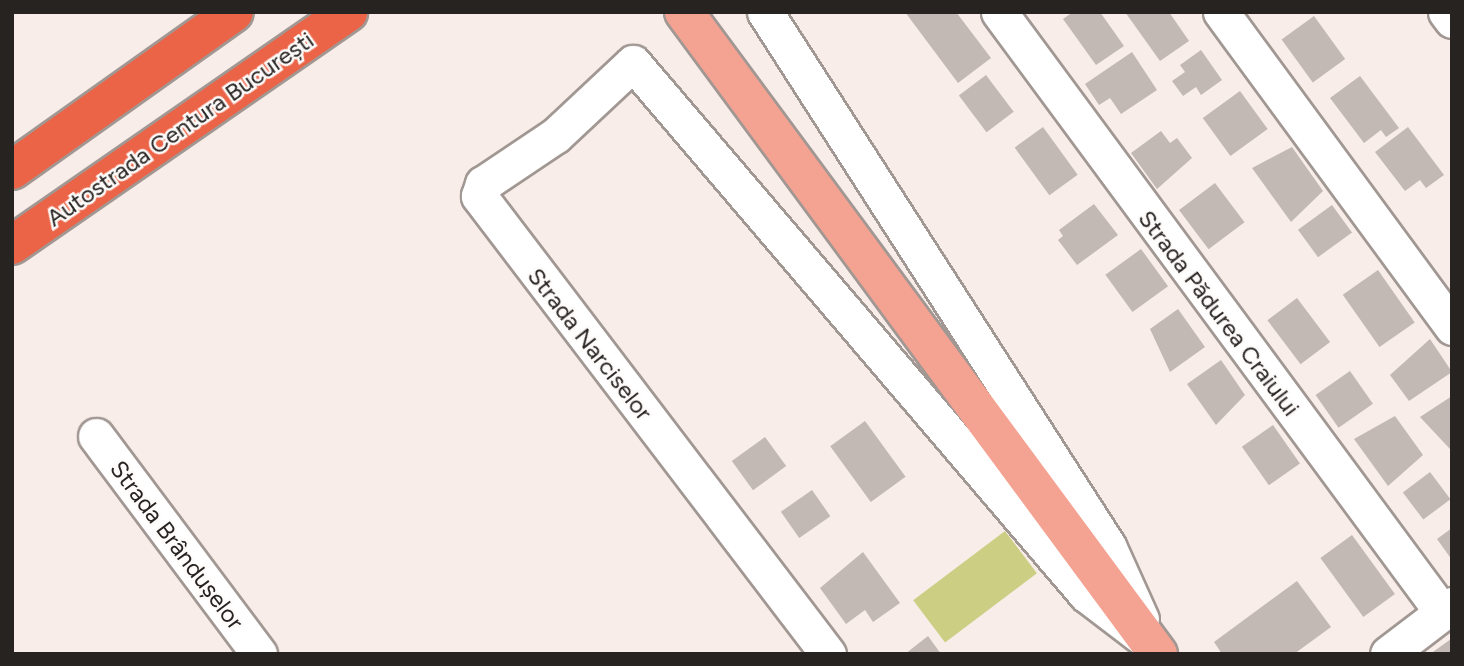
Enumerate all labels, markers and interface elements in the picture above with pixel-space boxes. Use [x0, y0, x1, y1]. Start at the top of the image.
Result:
street label: Autostrada Centura București [41, 26, 319, 232]
street label: Strada Pădurea Craiului [1132, 205, 1306, 421]
street label: Strada Narciselor [522, 262, 658, 426]
street label: Strada Brândușelor [104, 455, 250, 635]

